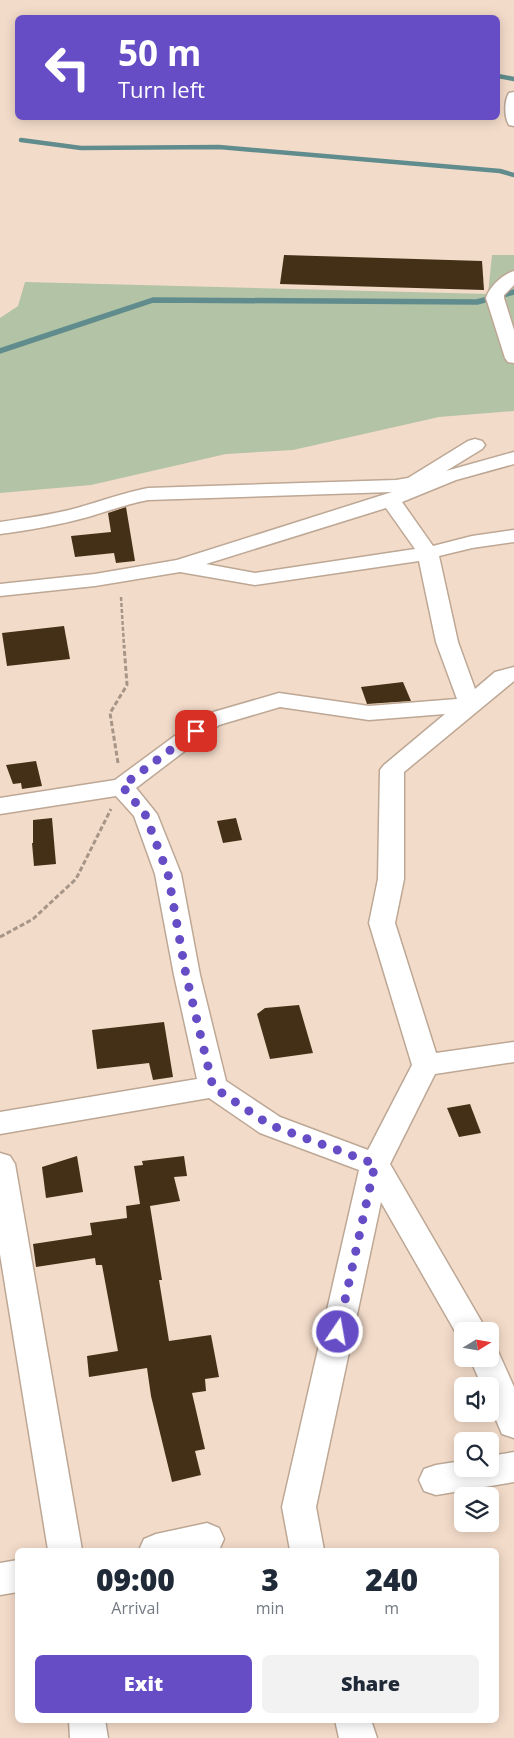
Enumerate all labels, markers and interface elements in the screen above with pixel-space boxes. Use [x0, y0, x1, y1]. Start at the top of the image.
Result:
text: 50 m [118, 29, 201, 76]
icon: left [35, 35, 100, 100]
text: Turn left [118, 74, 205, 104]
pin [175, 710, 217, 752]
icon: arrive [182, 717, 210, 745]
position arrow [311, 1305, 363, 1357]
north arrow [454, 1322, 499, 1368]
map controls [454, 1322, 499, 1532]
button: sound [454, 1377, 499, 1422]
button: search [454, 1432, 499, 1477]
button: layers [454, 1487, 499, 1532]
text: 09:00 [96, 1559, 175, 1600]
text: 3 [261, 1559, 279, 1600]
text: 240 [365, 1559, 418, 1600]
text: Arrival [111, 1597, 159, 1619]
text: min [256, 1597, 284, 1619]
text: m [384, 1597, 399, 1619]
button: Exit [35, 1655, 252, 1713]
button: Share [262, 1655, 479, 1713]

